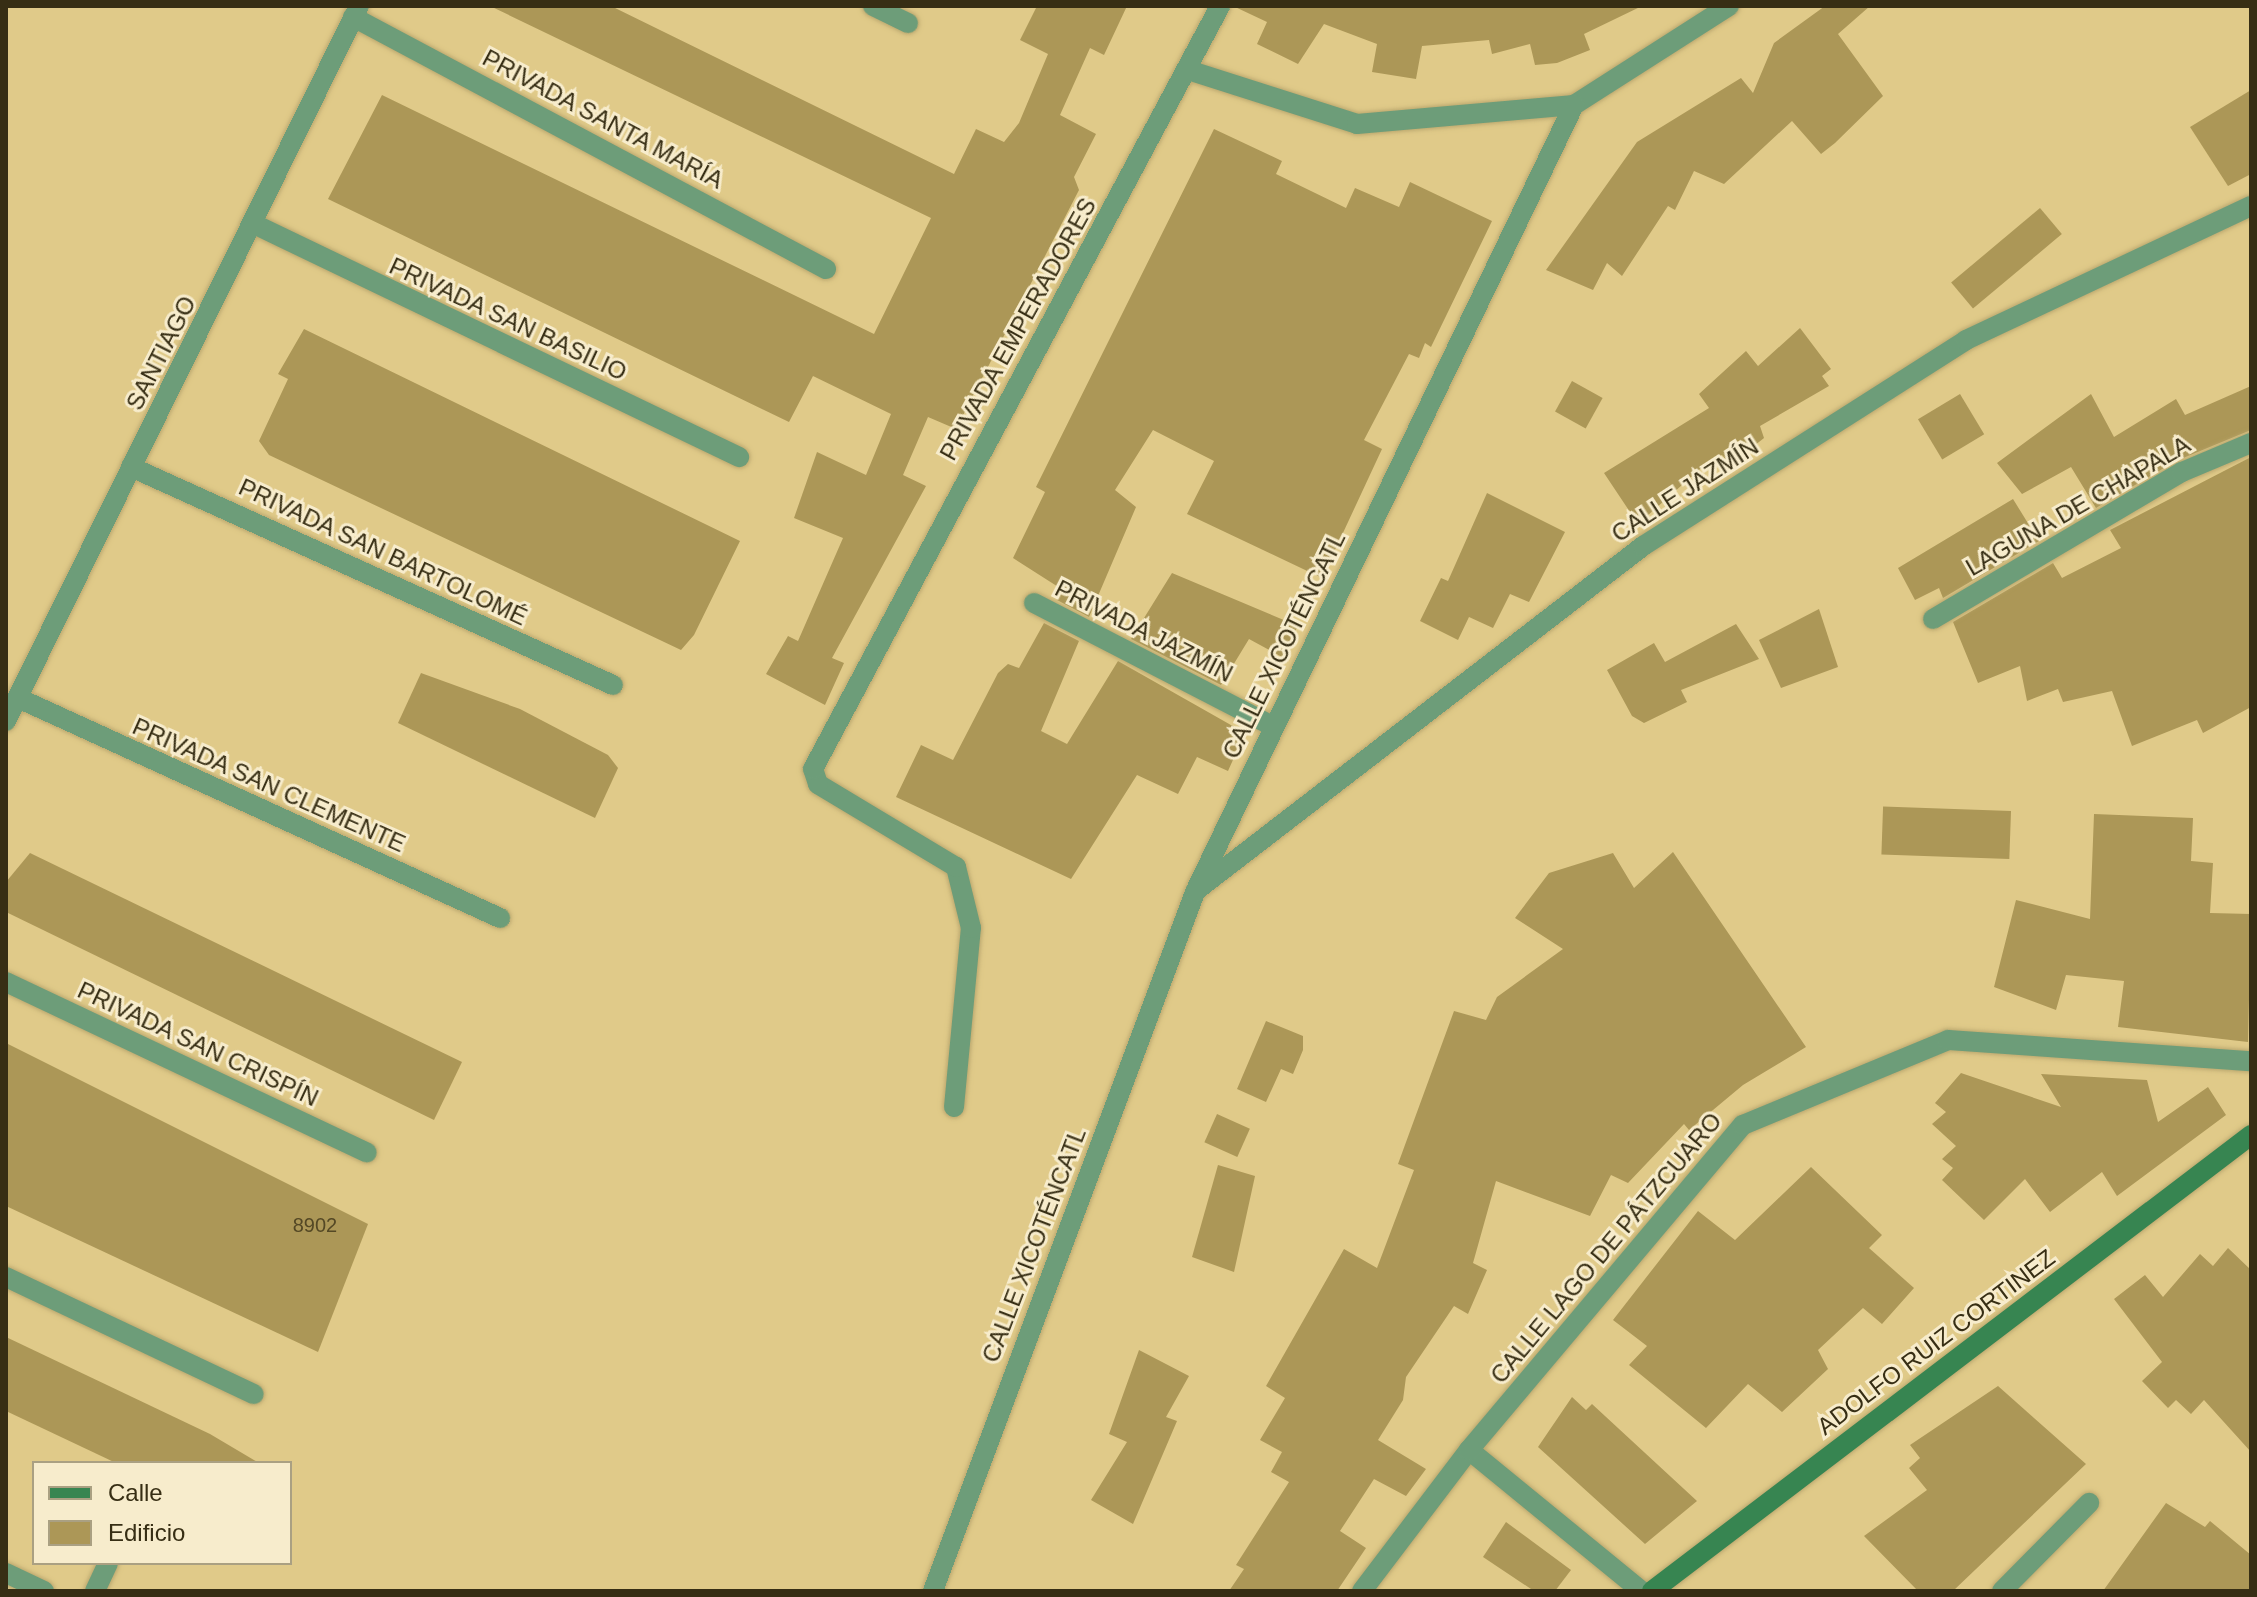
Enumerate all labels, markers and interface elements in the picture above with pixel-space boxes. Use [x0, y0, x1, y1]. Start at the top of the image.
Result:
street label: PRIVADA SANTA MARÍA [477, 43, 729, 195]
street label: PRIVADA EMPERADORES [933, 192, 1103, 466]
street label: PRIVADA SAN BASILIO [384, 251, 632, 387]
street label: SANTIAGO [120, 291, 202, 415]
street label: LAGUNA DE CHAPALA [1960, 430, 2196, 582]
street label: CALLE JAZMÍN [1606, 432, 1764, 548]
street label: PRIVADA SAN BARTOLOMÉ [234, 472, 532, 632]
street label: CALLE XICOTÉNCATL [1216, 527, 1352, 763]
street label: PRIVADA JAZMÍN [1050, 573, 1238, 689]
street label: PRIVADA SAN CLEMENTE [128, 711, 410, 859]
street label: PRIVADA SAN CRISPÍN [72, 975, 324, 1113]
street label: CALLE LAGO DE PÁTZCUARO [1484, 1107, 1728, 1389]
street label: CALLE XICOTÉNCATL [976, 1124, 1092, 1366]
house number: 8902 [293, 1213, 337, 1237]
street label: ADOLFO RUIZ CORTINEZ [1811, 1243, 2061, 1441]
legend [32, 1461, 292, 1565]
text: Calle [108, 1479, 163, 1506]
text: Edificio [108, 1519, 185, 1546]

